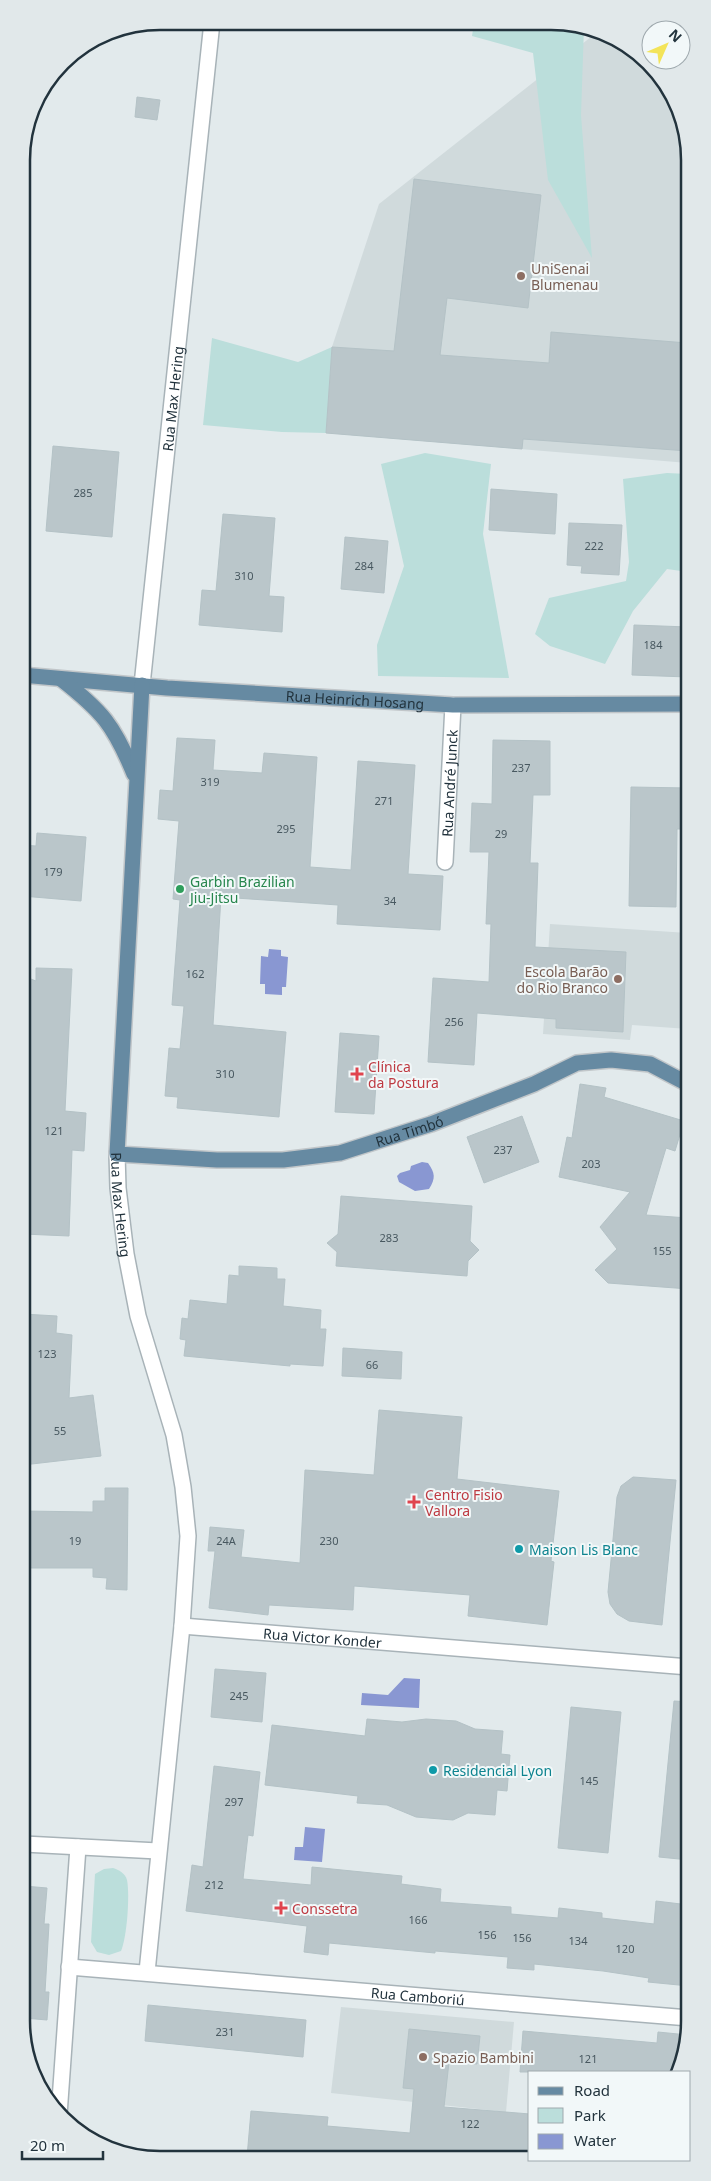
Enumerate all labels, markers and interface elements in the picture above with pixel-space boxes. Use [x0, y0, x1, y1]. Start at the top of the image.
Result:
north arrow [641, 20, 691, 70]
text: N [665, 25, 686, 46]
place label: UniSenai Blumenau [531, 259, 599, 294]
marker: UniSenai Blumenau [515, 270, 527, 282]
street label: Rua Max Hering [157, 345, 187, 452]
house number: 285 [74, 485, 92, 500]
house number: 222 [585, 538, 603, 553]
house number: 284 [355, 558, 374, 573]
house number: 310 [235, 568, 253, 583]
house number: 184 [644, 637, 663, 652]
street label: Rua Heinrich Hosang [285, 686, 425, 713]
street label: Rua André Junck [437, 728, 461, 837]
house number: 237 [512, 760, 530, 775]
house number: 319 [201, 774, 219, 789]
house number: 271 [375, 793, 393, 808]
house number: 295 [277, 821, 295, 836]
house number: 29 [495, 826, 507, 841]
house number: 179 [44, 864, 62, 879]
place label: Garbin Brazilian Jiu-Jitsu [188, 872, 295, 907]
marker: Garbin Brazilian Jiu-Jitsu [174, 883, 186, 895]
house number: 34 [384, 893, 397, 908]
place label: Escola Barão do Rio Branco [517, 962, 608, 997]
house number: 162 [186, 966, 204, 981]
marker: Escola Barão do Rio Branco [612, 973, 624, 985]
house number: 256 [445, 1014, 463, 1029]
place label: Clínica da Postura [368, 1057, 439, 1092]
house number: 310 [216, 1066, 234, 1081]
marker: Clínica da Postura [350, 1067, 364, 1081]
street label: Rua Timbó [373, 1111, 446, 1151]
house number: 121 [45, 1123, 63, 1138]
house number: 237 [494, 1142, 512, 1157]
street label: Rua Max Hering [107, 1152, 136, 1258]
house number: 203 [582, 1156, 600, 1171]
house number: 283 [380, 1230, 398, 1245]
house number: 155 [653, 1243, 671, 1258]
house number: 123 [38, 1346, 56, 1361]
house number: 66 [366, 1357, 378, 1372]
house number: 55 [54, 1423, 66, 1438]
place label: Centro Fisio Vallora [425, 1485, 503, 1520]
marker: Centro Fisio Vallora [407, 1495, 421, 1509]
house number: 19 [69, 1533, 81, 1548]
house number: 24A [216, 1533, 237, 1548]
house number: 230 [320, 1533, 338, 1548]
place label: Maison Lis Blanc [529, 1540, 638, 1559]
marker: Maison Lis Blanc [513, 1543, 525, 1555]
street label: Rua Victor Konder [263, 1623, 383, 1652]
house number: 245 [230, 1688, 248, 1703]
place label: Residencial Lyon [443, 1761, 552, 1780]
marker: Residencial Lyon [427, 1764, 439, 1776]
house number: 145 [580, 1773, 598, 1788]
house number: 297 [225, 1794, 243, 1809]
house number: 212 [205, 1877, 223, 1892]
place label: Conssetra [292, 1899, 358, 1918]
marker: Conssetra [274, 1901, 288, 1915]
house number: 166 [409, 1912, 427, 1927]
house number: 156 [478, 1927, 496, 1942]
house number: 156 [513, 1930, 531, 1945]
house number: 134 [569, 1933, 588, 1948]
house number: 120 [616, 1941, 634, 1956]
street label: Rua Camboriú [370, 1982, 465, 2009]
house number: 231 [216, 2024, 234, 2039]
place label: Spazio Bambini [433, 2048, 534, 2067]
marker: Spazio Bambini [417, 2051, 429, 2063]
house number: 121 [579, 2051, 597, 2066]
legend [528, 2071, 691, 2161]
text: Road [574, 2080, 610, 2100]
text: Park [574, 2105, 606, 2125]
house number: 122 [461, 2116, 479, 2131]
scale bar [22, 2128, 104, 2160]
text: Water [574, 2130, 616, 2150]
text: 20 m [30, 2135, 65, 2155]

